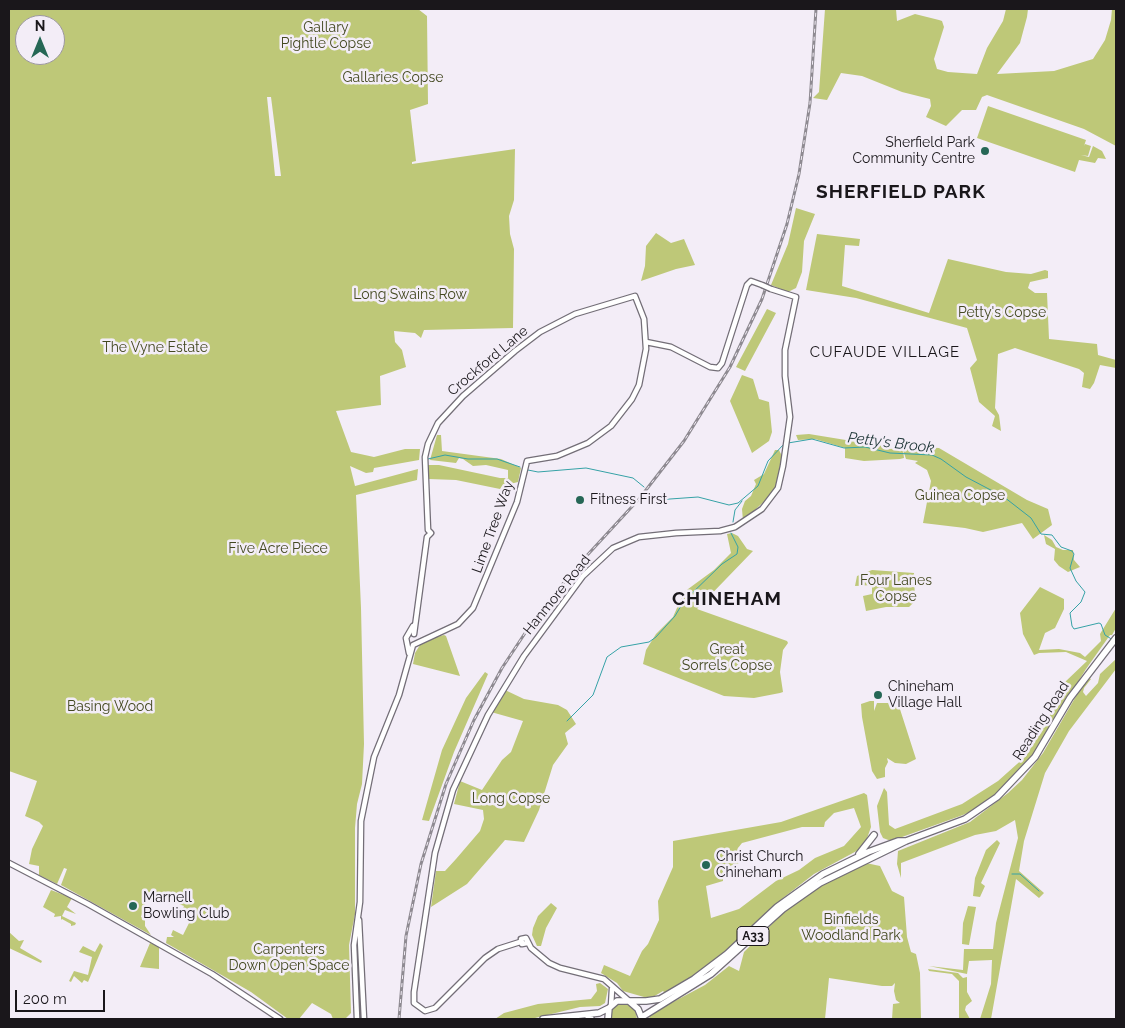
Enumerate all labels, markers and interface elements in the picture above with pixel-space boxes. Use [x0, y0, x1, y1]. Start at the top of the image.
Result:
north arrow [15, 15, 65, 65]
text: N [35, 18, 45, 34]
park label: Gallary Pightle Copse [281, 20, 371, 52]
park label: Gallaries Copse [343, 70, 443, 86]
place label: Sherfield Park Community Centre [852, 135, 975, 168]
marker: Sherfield Park Community Centre [979, 145, 991, 157]
district label: SHERFIELD PARK [814, 181, 988, 203]
park label: Long Swains Row [353, 287, 467, 303]
park label: Petty's Copse [958, 305, 1046, 321]
street label: Crockford Lane [444, 323, 532, 399]
park label: The Vyne Estate [102, 340, 208, 356]
district label: CUFAUDE VILLAGE [808, 343, 962, 361]
water label: Petty's Brook [847, 429, 935, 457]
street label: Lime Tree Way [469, 479, 517, 575]
park label: Guinea Copse [915, 488, 1005, 504]
place label: Fitness First [590, 492, 667, 508]
marker: Fitness First [574, 494, 586, 506]
park label: Five Acre Piece [228, 541, 328, 557]
street label: Hanmore Road [520, 552, 594, 638]
park label: Four Lanes Copse [860, 573, 932, 606]
district label: CHINEHAM [671, 588, 783, 610]
park label: Great Sorrels Copse [682, 642, 772, 674]
street label: Reading Road [1009, 678, 1073, 764]
place label: Chineham Village Hall [888, 679, 962, 712]
marker: Chineham Village Hall [872, 689, 884, 701]
park label: Basing Wood [67, 699, 153, 715]
park label: Long Copse [472, 791, 550, 807]
place label: Christ Church Chineham [716, 849, 803, 882]
marker: Christ Church Chineham [700, 859, 712, 871]
place label: Marnell Bowling Club [143, 890, 229, 922]
marker: Marnell Bowling Club [127, 900, 139, 912]
park label: Binfields Woodland Park [801, 912, 901, 944]
road number: A33 [737, 926, 769, 946]
park label: Carpenters Down Open Space [229, 942, 349, 974]
scale bar [18, 980, 108, 1012]
text: 200 m [23, 990, 67, 1008]

